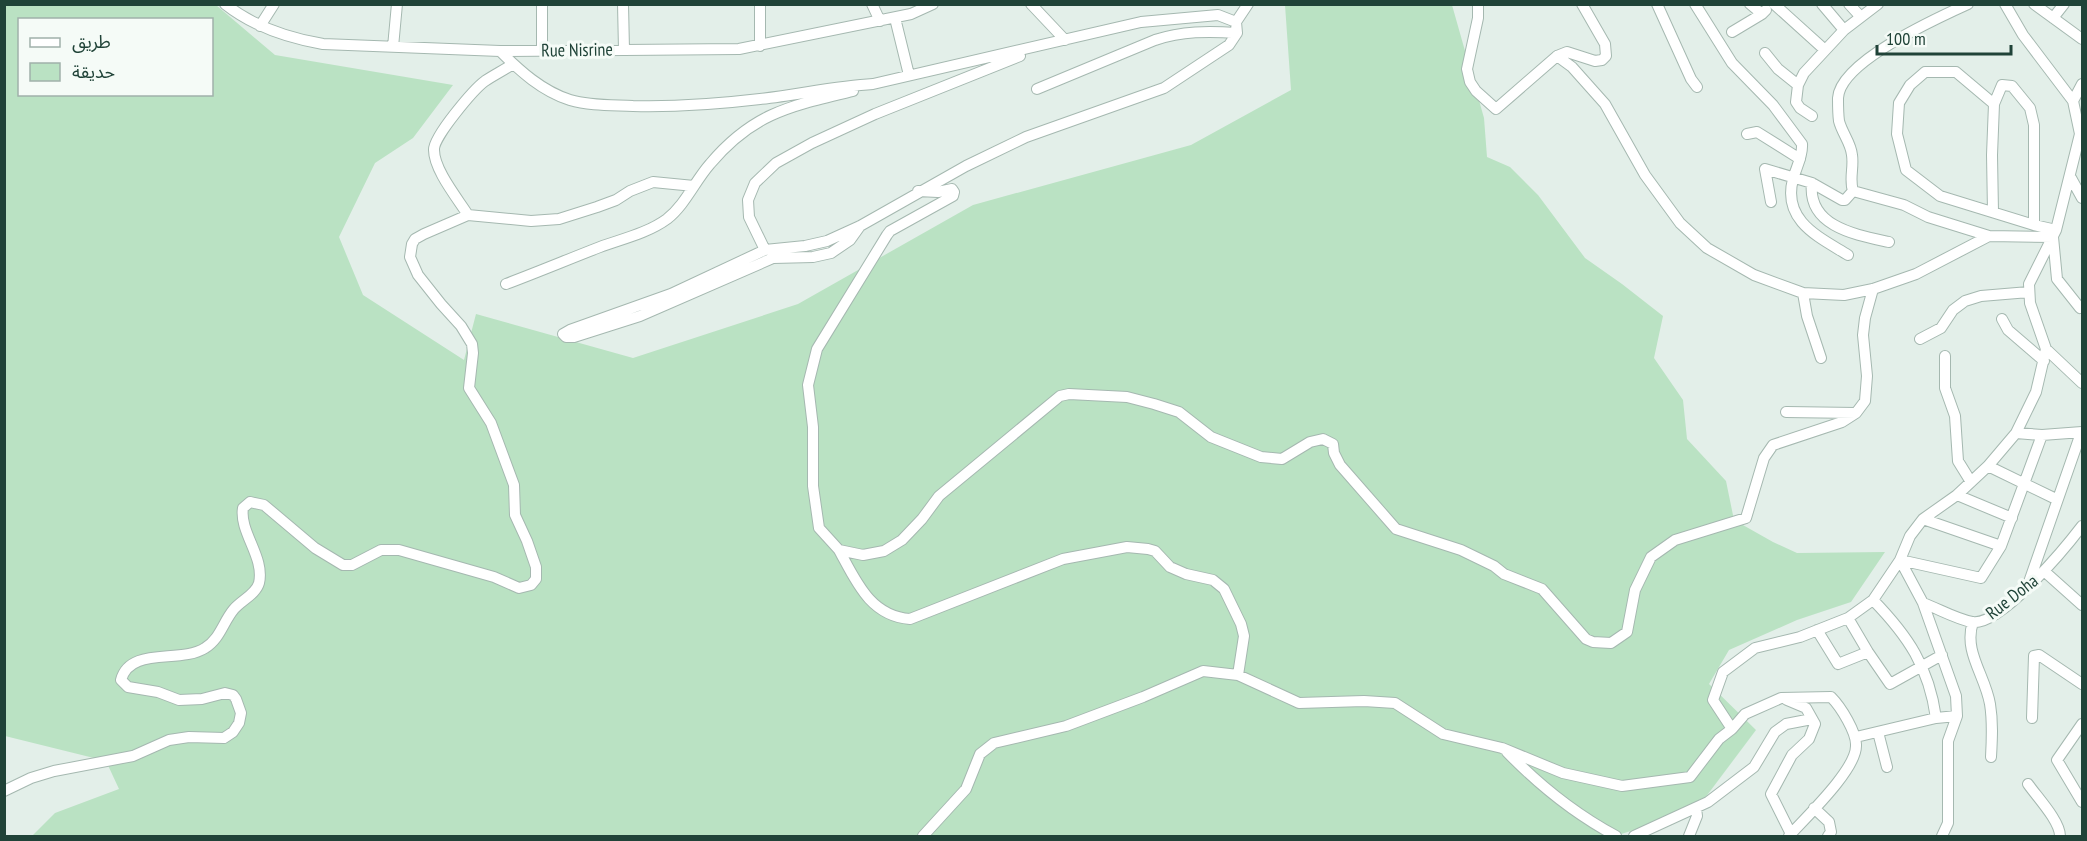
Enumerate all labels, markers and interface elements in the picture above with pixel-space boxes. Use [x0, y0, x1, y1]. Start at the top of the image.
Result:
legend [18, 18, 213, 96]
scale bar [1877, 18, 2010, 56]
text: 100 m [1886, 27, 1926, 50]
text: طريق [72, 30, 111, 53]
street label: Rue Nisrine [541, 37, 613, 62]
text: حديقة [72, 60, 115, 83]
street label: Rue Doha [1981, 569, 2042, 624]

